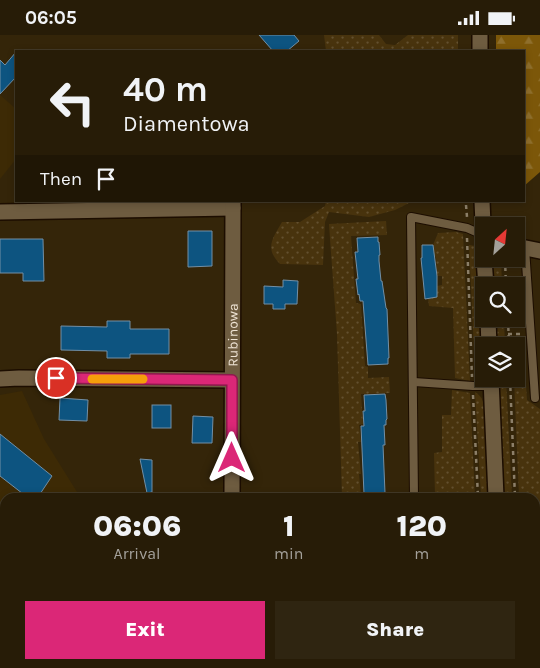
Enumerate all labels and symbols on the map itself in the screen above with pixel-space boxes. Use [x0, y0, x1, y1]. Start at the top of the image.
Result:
north arrow [475, 217, 525, 267]
street label: Rubinowa [224, 303, 241, 367]
pin [35, 357, 77, 399]
position arrow [205, 431, 257, 483]

